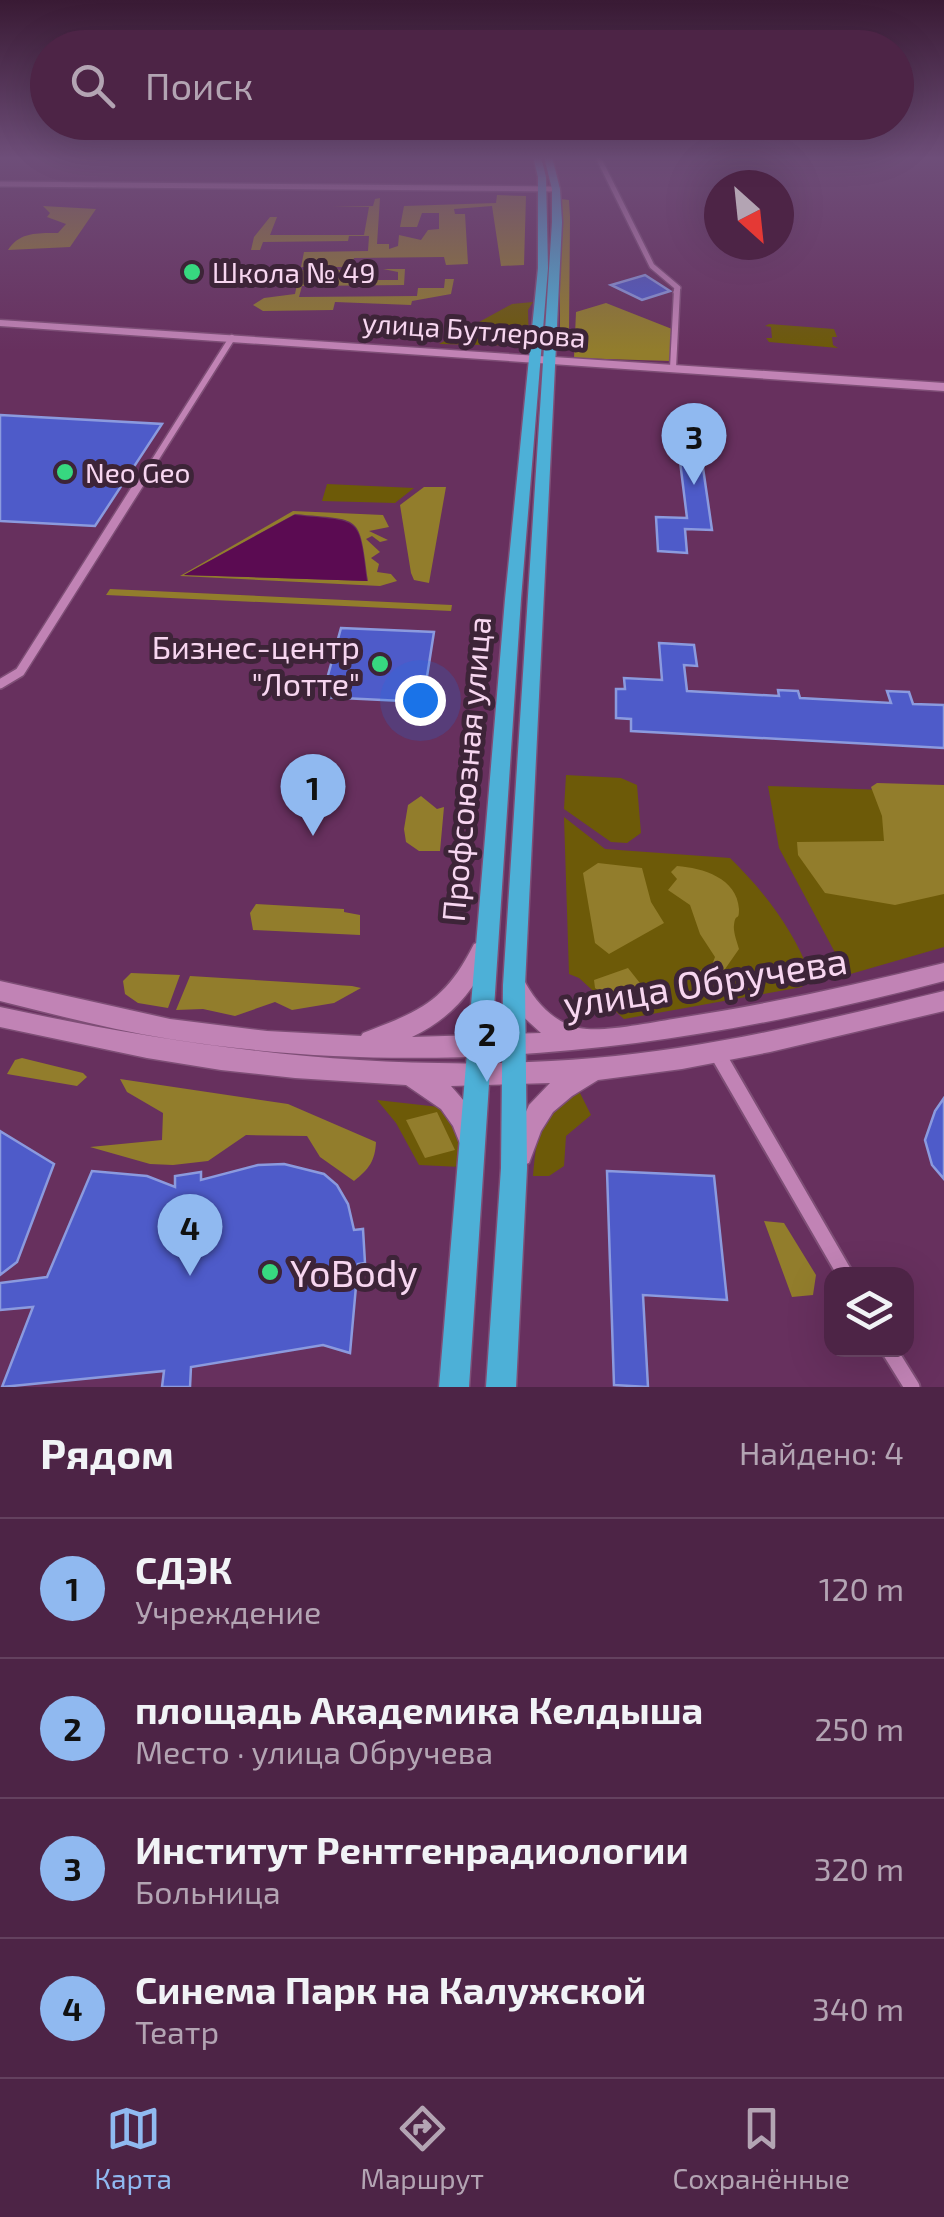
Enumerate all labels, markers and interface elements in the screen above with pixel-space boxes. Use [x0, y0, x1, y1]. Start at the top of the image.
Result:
search box [30, 30, 914, 140]
icon: search [65, 58, 120, 113]
text: Поиск [145, 62, 254, 108]
north arrow [704, 170, 794, 260]
place label: Школа № 49 [212, 255, 376, 289]
marker: Школа № 49 [181, 261, 203, 283]
street label: улица Бутлерова [361, 304, 587, 354]
pin: 3 [662, 402, 726, 485]
place label: Neo Geo [85, 455, 190, 489]
marker: Neo Geo [54, 461, 76, 483]
street label: Профсоюзная улица [433, 615, 498, 923]
place label: Бизнес-центр "Лотте" [152, 627, 360, 702]
marker: Бизнес-центр "Лотте" [369, 653, 391, 675]
your location [395, 675, 446, 726]
pin: 1 [280, 754, 346, 836]
street label: улица Обручева [560, 936, 850, 1026]
pin: 2 [454, 1000, 520, 1082]
pin: 4 [158, 1194, 222, 1276]
place label: YoBody [290, 1249, 418, 1295]
marker: YoBody [259, 1261, 281, 1283]
map controls [824, 1267, 914, 1357]
button: layers [824, 1267, 914, 1357]
text: Рядом [40, 1427, 174, 1477]
text: Найдено: 4 [739, 1433, 904, 1471]
text: СДЭК [135, 1546, 232, 1592]
text: 1 [66, 1569, 79, 1607]
text: 120 m [819, 1569, 904, 1607]
text: Учреждение [135, 1592, 321, 1630]
text: площадь Академика Келдыша [135, 1686, 703, 1732]
text: 2 [63, 1709, 82, 1747]
text: 250 m [814, 1709, 904, 1747]
text: Место · улица Обручева [135, 1732, 493, 1770]
text: Институт Рентгенрадиологии [135, 1826, 689, 1872]
text: 3 [63, 1849, 82, 1887]
text: 320 m [814, 1849, 904, 1887]
text: Больница [135, 1872, 281, 1910]
text: Синема Парк на Калужской [135, 1966, 646, 2012]
text: 4 [62, 1989, 83, 2027]
text: 340 m [812, 1989, 904, 2027]
text: Театр [135, 2012, 219, 2050]
tab: Карта [94, 2101, 172, 2195]
tab: Маршрут [360, 2101, 484, 2195]
tab: Сохранённые [672, 2101, 850, 2195]

